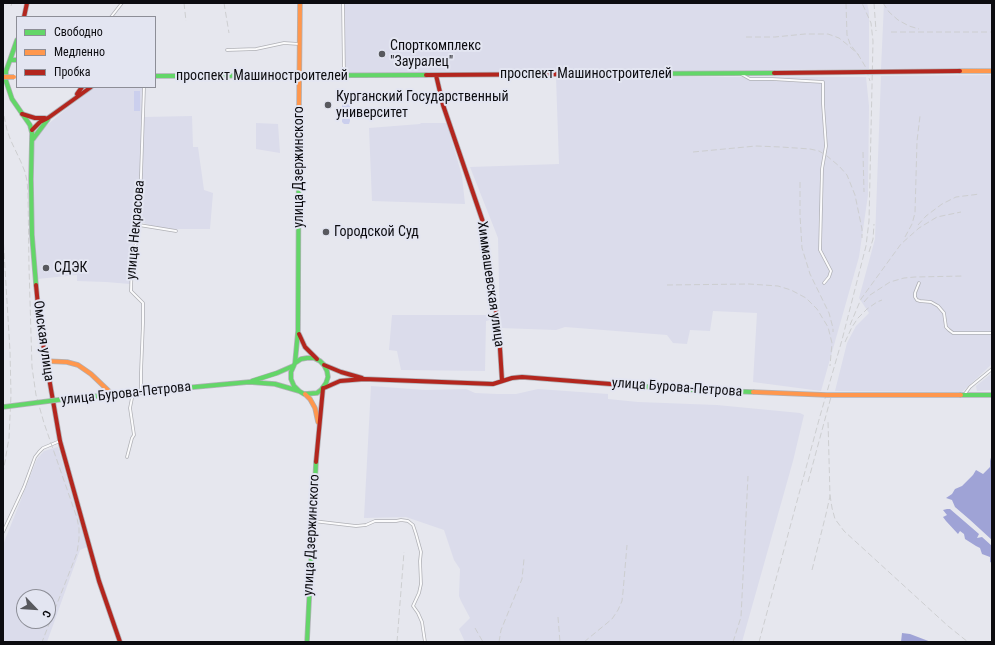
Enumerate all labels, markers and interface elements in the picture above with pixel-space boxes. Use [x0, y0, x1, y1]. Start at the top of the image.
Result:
legend [16, 16, 156, 88]
text: Свободно [54, 25, 103, 39]
place label: Спорткомплекс "Зауралец" [390, 38, 481, 70]
text: Медленно [54, 45, 105, 59]
marker: Спорткомплекс "Зауралец" [377, 49, 387, 59]
text: Пробка [54, 65, 91, 79]
street label: проспект Машиностроителей [500, 66, 672, 82]
street label: проспект Машиностроителей [176, 68, 348, 84]
place label: Курганский Государственный университет [336, 89, 509, 122]
marker: Курганский Государственный университет [323, 100, 333, 110]
street label: улица Дзержинского [291, 106, 307, 228]
street label: улица Некрасова [123, 180, 149, 280]
street label: Химмашевская улица [473, 220, 507, 348]
place label: Городской Суд [334, 224, 419, 240]
marker: Городской Суд [321, 227, 331, 237]
place label: СДЭК [54, 260, 87, 276]
marker: СДЭК [41, 263, 51, 273]
street label: Омская улица [29, 300, 57, 382]
street label: улица Бурова-Петрова [611, 375, 743, 401]
street label: улица Бурова-Петрова [60, 379, 192, 409]
street label: улица Дзержинского [300, 474, 324, 596]
north arrow [16, 589, 56, 629]
text: С [39, 608, 54, 619]

